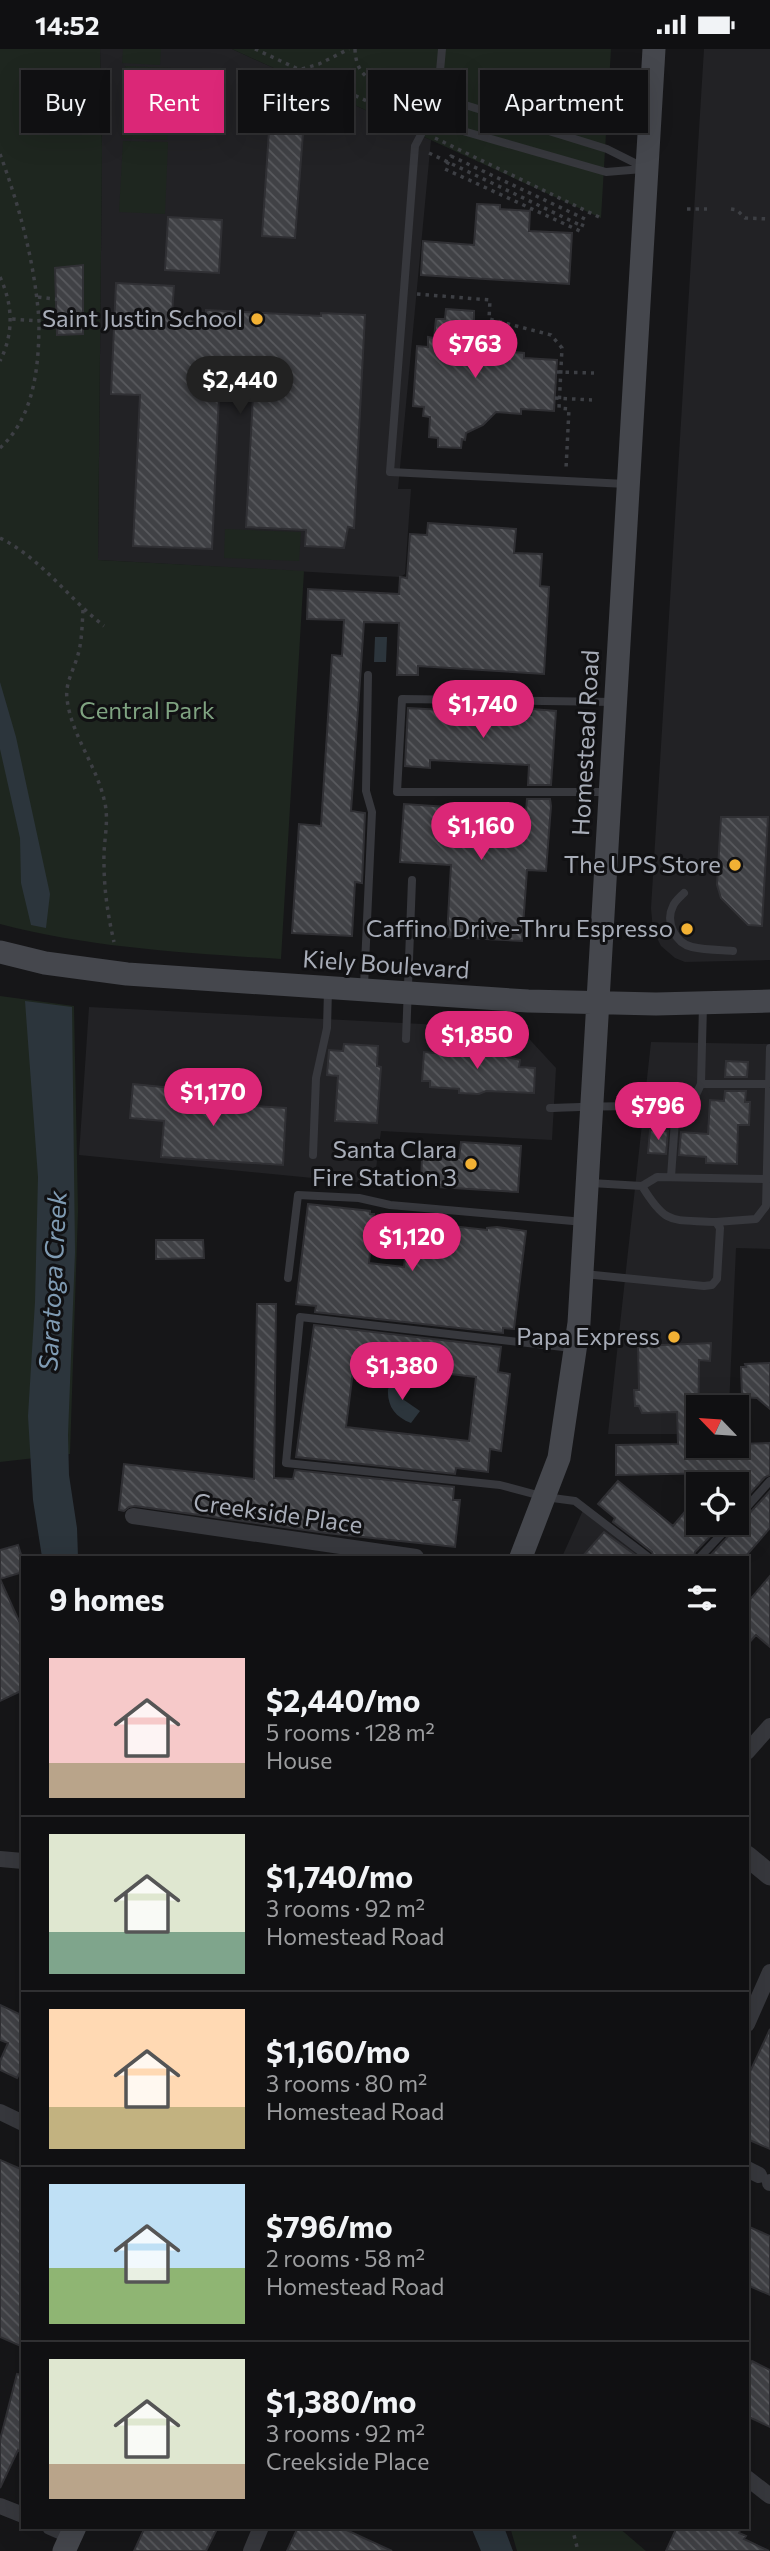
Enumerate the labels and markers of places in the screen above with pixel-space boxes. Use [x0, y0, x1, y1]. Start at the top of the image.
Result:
place label: Saint Justin School [42, 303, 243, 332]
marker: Saint Justin School [249, 311, 265, 327]
pin: $763 [434, 321, 516, 380]
pin: $2,440 [183, 357, 297, 416]
pin: $1,740 [426, 681, 540, 740]
pin: $1,160 [424, 803, 538, 862]
place label: The UPS Store [564, 849, 721, 878]
marker: The UPS Store [727, 857, 743, 873]
place label: Caffino Drive-Thru Espresso [366, 913, 673, 942]
marker: Caffino Drive-Thru Espresso [679, 921, 695, 937]
pin: $1,850 [420, 1011, 534, 1071]
pin: $1,170 [156, 1069, 270, 1128]
pin: $796 [617, 1083, 699, 1142]
place label: Santa Clara Fire Station 3 [312, 1134, 457, 1191]
marker: Santa Clara Fire Station 3 [463, 1156, 479, 1172]
pin: $1,120 [355, 1213, 469, 1273]
place label: Papa Express [516, 1321, 660, 1350]
marker: Papa Express [666, 1329, 682, 1345]
pin: $1,380 [345, 1343, 459, 1402]

